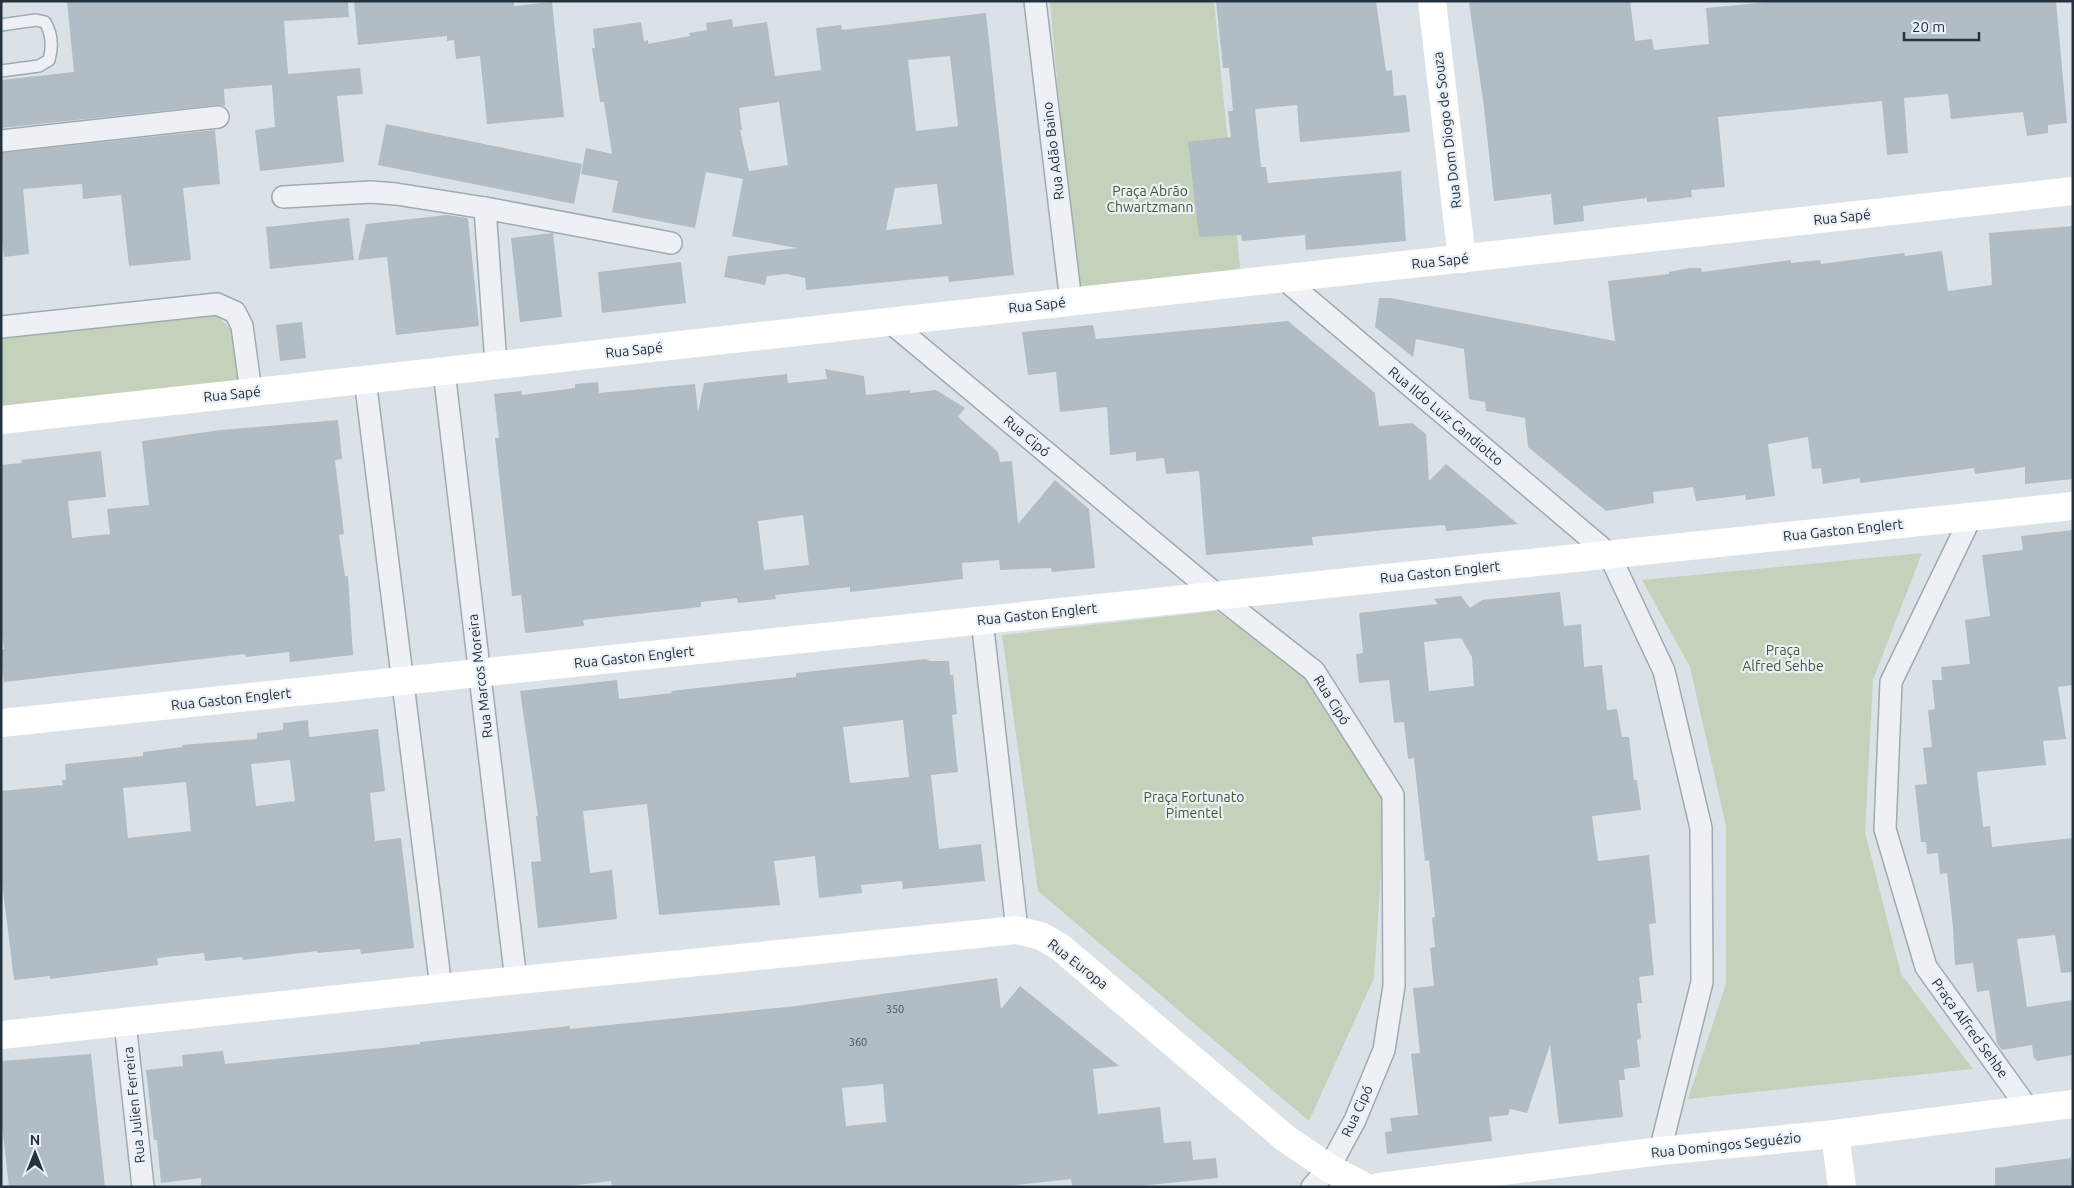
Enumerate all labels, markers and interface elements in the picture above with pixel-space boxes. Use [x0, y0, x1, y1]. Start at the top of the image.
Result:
scale bar [1904, 10, 1979, 42]
text: 20 m [1912, 18, 1945, 35]
street label: Rua Dom Diogo de Souza [1429, 51, 1465, 209]
street label: Rua Adão Baino [1039, 101, 1067, 201]
park label: Praça Abrão Chwartzmann [1106, 183, 1194, 215]
street label: Rua Sapé [1813, 206, 1871, 228]
street label: Rua Sapé [1411, 250, 1469, 272]
street label: Rua Sapé [1008, 294, 1066, 316]
street label: Rua Sapé [605, 339, 663, 361]
street label: Rua Ildo Luiz Candiotto [1385, 363, 1507, 469]
street label: Rua Sapé [203, 383, 261, 405]
street label: Rua Cipó [1001, 412, 1053, 460]
street label: Rua Gaston Englert [1782, 516, 1904, 544]
street label: Rua Gaston Englert [1379, 558, 1501, 586]
street label: Rua Gaston Englert [976, 600, 1098, 628]
street label: Rua Marcos Moreira [464, 613, 496, 739]
park label: Praça Alfred Sehbe [1742, 642, 1824, 674]
street label: Rua Gaston Englert [573, 643, 695, 671]
street label: Rua Cipó [1311, 672, 1353, 728]
street label: Rua Gaston Englert [170, 685, 292, 713]
park label: Praça Fortunato Pimentel [1144, 789, 1244, 821]
street label: Rua Europa [1045, 936, 1111, 992]
street label: Praça Alfred Sehbe [1928, 975, 2012, 1081]
house number: 350 [886, 1003, 904, 1015]
house number: 360 [849, 1036, 867, 1048]
street label: Rua Julien Ferreira [120, 1046, 148, 1164]
street label: Rua Cipó [1338, 1082, 1376, 1140]
north arrow [10, 1128, 60, 1178]
street label: Rua Domingos Seguézio [1650, 1129, 1802, 1161]
text: N [30, 1132, 40, 1148]

